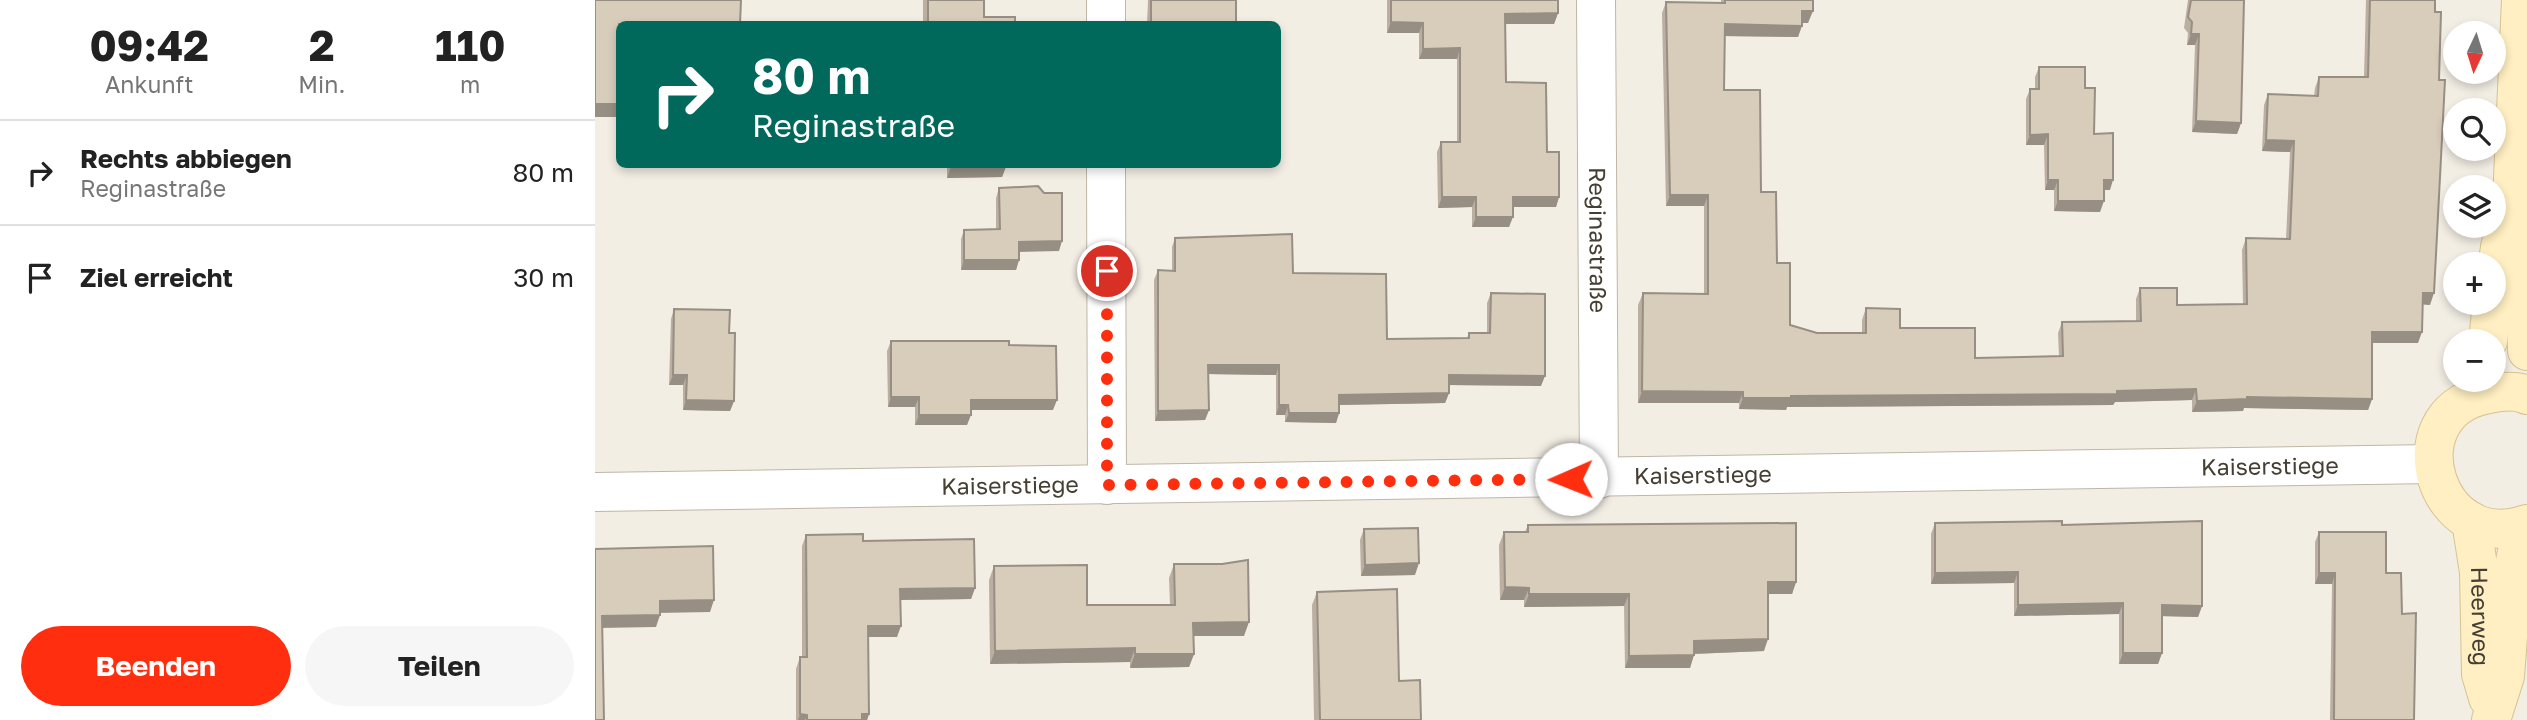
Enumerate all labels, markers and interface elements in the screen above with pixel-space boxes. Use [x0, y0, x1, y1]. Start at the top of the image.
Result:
text: 09:42 [90, 20, 209, 70]
text: 2 [309, 20, 335, 70]
text: 110 [435, 20, 505, 70]
north arrow [2443, 21, 2506, 84]
map controls [2443, 21, 2506, 392]
text: 80 m [752, 46, 870, 105]
icon: right [637, 49, 728, 140]
text: Ankunft [105, 70, 193, 98]
text: Min. [298, 70, 345, 98]
text: m [460, 70, 480, 98]
button: search [2443, 98, 2506, 161]
text: Reginastraße [752, 106, 955, 144]
text: Rechts abbiegen [80, 143, 292, 174]
icon: right [21, 154, 59, 192]
text: 80 m [513, 157, 574, 188]
street label: Reginastraße [1584, 167, 1613, 313]
text: Reginastraße [80, 174, 226, 202]
button: layers [2443, 175, 2506, 238]
pin [1077, 241, 1137, 301]
icon: arrive [1088, 252, 1126, 290]
button: + [2443, 252, 2506, 315]
icon: arrive [21, 259, 59, 297]
text: Ziel erreicht [80, 262, 233, 293]
text: 30 m [513, 262, 574, 293]
button: − [2443, 329, 2506, 392]
position arrow [1534, 442, 1608, 516]
street label: Kaiserstiege [2201, 450, 2339, 481]
street label: Kaiserstiege [1634, 459, 1772, 489]
street label: Kaiserstiege [941, 470, 1079, 500]
street label: Heerweg [2466, 566, 2496, 666]
button: Beenden [21, 626, 291, 706]
button: Teilen [305, 626, 574, 706]

